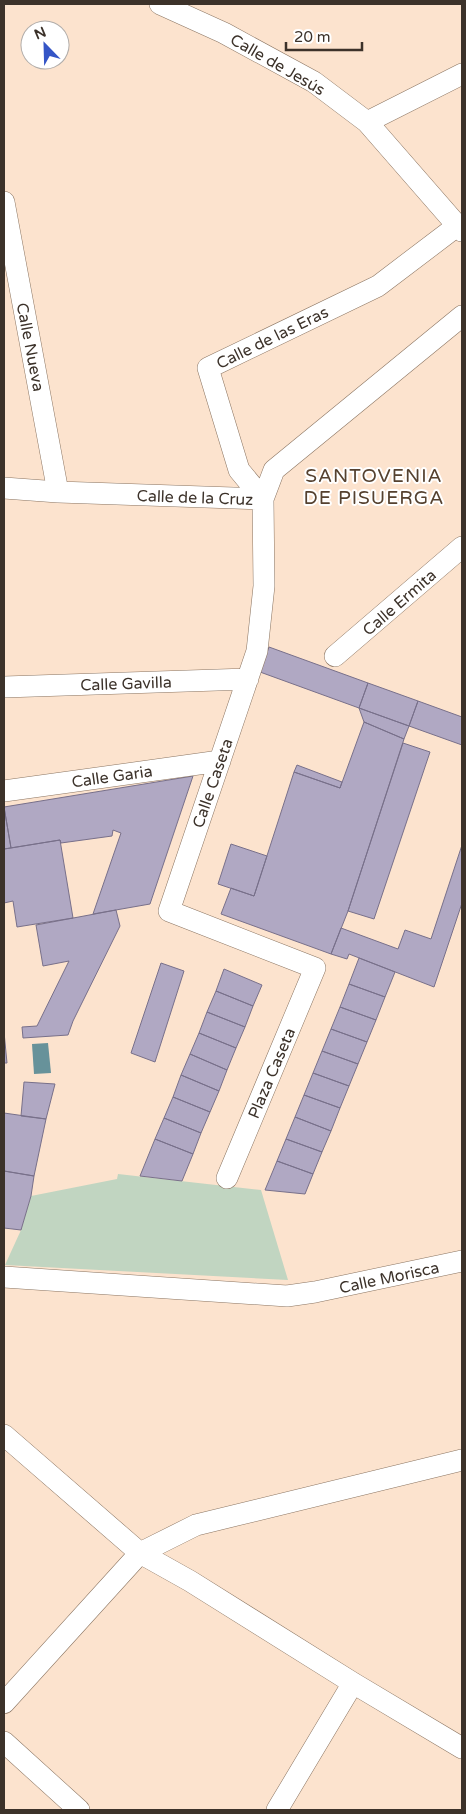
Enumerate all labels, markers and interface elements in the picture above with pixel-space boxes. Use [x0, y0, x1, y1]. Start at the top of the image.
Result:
north arrow [20, 20, 70, 70]
scale bar [286, 20, 362, 52]
text: N [32, 23, 49, 44]
text: 20 m [294, 28, 331, 46]
street label: Calle de Jesús [226, 30, 329, 100]
street label: Calle Nueva [12, 301, 48, 393]
street label: Calle de las Eras [213, 302, 332, 374]
district label: SANTOVENIA DE PISUERGA [304, 465, 444, 509]
street label: Calle de la Cruz [136, 486, 254, 510]
street label: Calle Ermita [359, 565, 441, 640]
street label: Calle Gavilla [80, 672, 172, 696]
street label: Calle Caseta [188, 736, 238, 831]
street label: Calle Garia [70, 761, 154, 793]
street label: Plaza Caseta [244, 1025, 300, 1122]
street label: Calle Morisca [337, 1258, 441, 1298]

